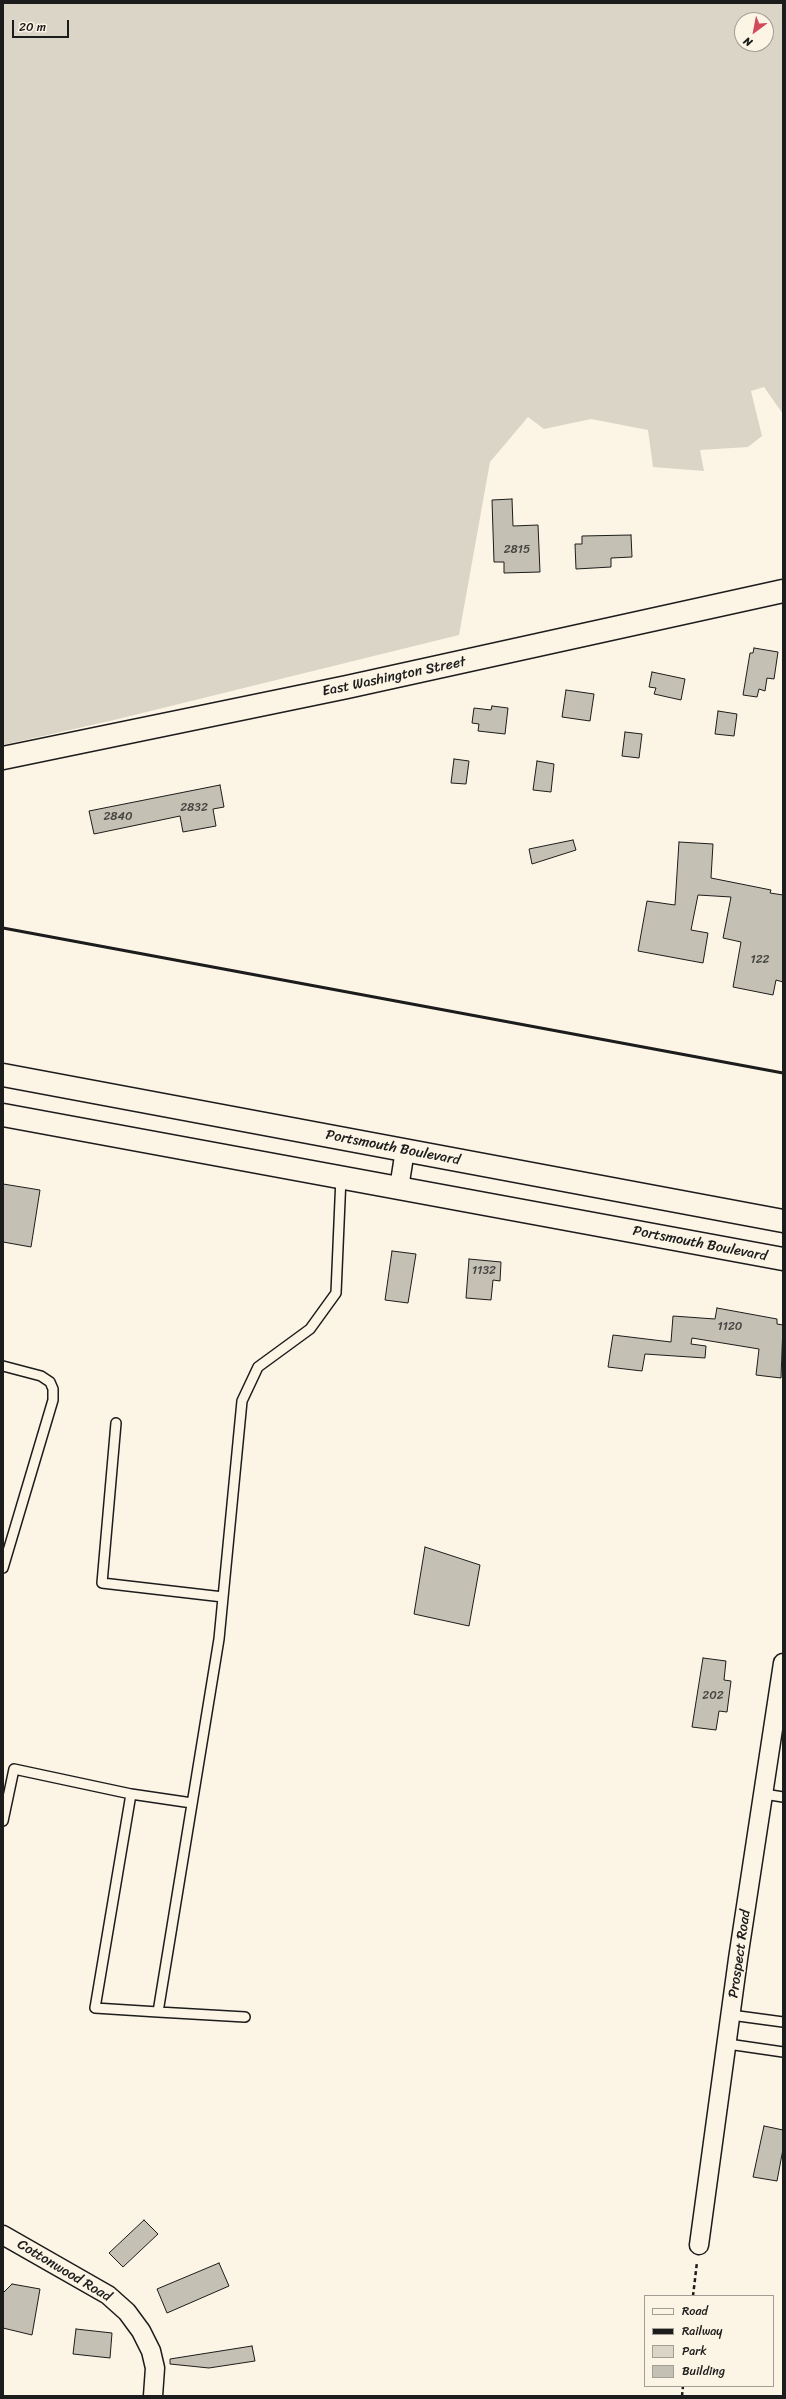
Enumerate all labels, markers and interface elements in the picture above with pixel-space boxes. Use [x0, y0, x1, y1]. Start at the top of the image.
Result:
scale bar [14, 12, 71, 38]
north arrow [734, 12, 774, 52]
text: 20 m [19, 16, 46, 38]
text: N [740, 32, 756, 52]
house number: 2815 [504, 543, 530, 557]
street label: East Washington Street [321, 654, 467, 700]
house number: 2832 [180, 801, 208, 815]
house number: 2840 [103, 810, 133, 824]
house number: 122 [751, 953, 769, 967]
street label: Portsmouth Boulevard [324, 1127, 462, 1169]
street label: Portsmouth Boulevard [631, 1223, 769, 1265]
house number: 1132 [472, 1264, 496, 1278]
house number: 1120 [718, 1320, 742, 1334]
house number: 202 [702, 1689, 724, 1703]
street label: Prospect Road [725, 1909, 755, 1999]
street label: Cottonwood Road [14, 2236, 114, 2306]
legend [644, 2295, 774, 2387]
text: Road [682, 2300, 708, 2322]
text: Railway [682, 2320, 723, 2342]
text: Park [682, 2340, 707, 2362]
text: Building [682, 2360, 725, 2382]

